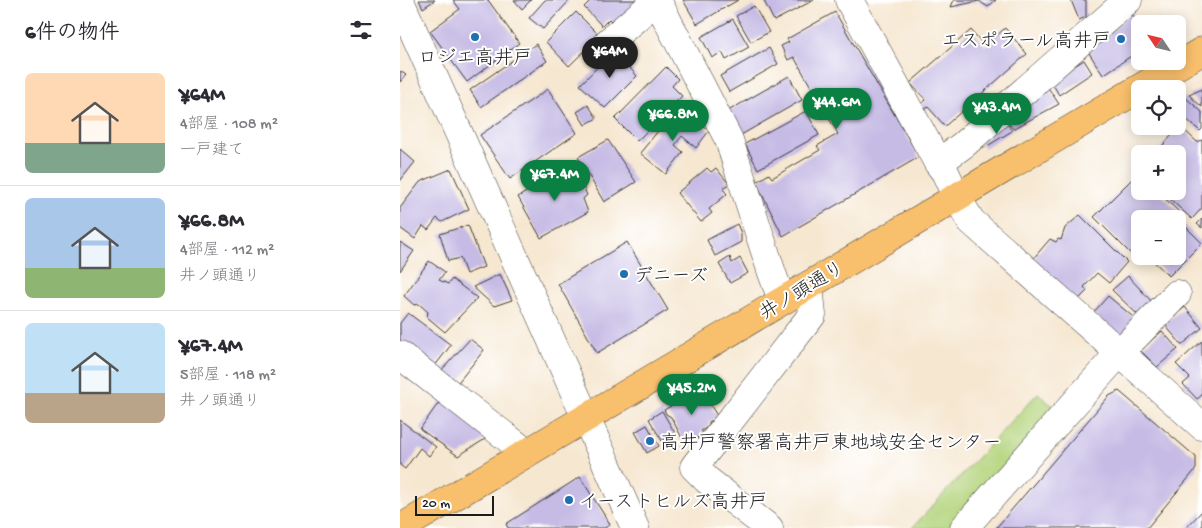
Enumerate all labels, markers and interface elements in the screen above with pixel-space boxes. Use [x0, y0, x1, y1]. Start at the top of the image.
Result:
north arrow [1131, 15, 1186, 70]
map controls [1131, 15, 1186, 265]
icon: filters [347, 16, 375, 44]
text: 6件の物件 [25, 22, 120, 47]
place label: エスポラール高井戸 [941, 30, 1111, 54]
marker: ロジエ高井戸 [469, 31, 481, 43]
marker: エスポラール高井戸 [1115, 33, 1127, 45]
pin: ¥64M [580, 36, 640, 79]
text: ¥64M [593, 43, 627, 62]
place label: ロジエ高井戸 [418, 47, 532, 71]
button: locate [1131, 80, 1186, 135]
text: ¥64M [180, 84, 225, 109]
pin: ¥44.6M [796, 88, 878, 130]
pin: ¥43.4M [956, 92, 1038, 135]
icon: home [65, 93, 125, 153]
text: ¥44.6M [814, 94, 860, 113]
text: ¥43.4M [974, 99, 1021, 118]
pin: ¥66.8M [632, 100, 714, 142]
text: ¥66.8M [649, 106, 697, 125]
text: 4部屋 · 108 m² [180, 116, 278, 135]
text: 一戸建て [180, 142, 244, 161]
button: + [1131, 145, 1186, 200]
pin: ¥67.4M [514, 160, 596, 202]
text: ¥67.4M [531, 166, 579, 185]
text: ¥66.8M [180, 210, 244, 235]
button: − [1131, 210, 1186, 265]
icon: home [65, 218, 125, 278]
text: 4部屋 · 112 m² [180, 242, 274, 261]
street label: 井ノ頭通り [756, 257, 849, 326]
place label: デニーズ [634, 266, 708, 289]
text: 井ノ頭通り [180, 268, 260, 287]
marker: デニーズ [618, 268, 630, 280]
text: ¥67.4M [180, 335, 242, 360]
icon: home [65, 343, 125, 403]
text: 5部屋 · 118 m² [180, 367, 276, 386]
pin: ¥45.2M [651, 374, 733, 416]
text: ¥45.2M [668, 380, 716, 399]
text: 井ノ頭通り [180, 393, 260, 412]
place label: 高井戸警察署高井戸東地域安全センター [660, 432, 1001, 456]
marker: 高井戸警察署高井戸東地域安全センター [644, 435, 656, 447]
place label: イーストヒルズ高井戸 [579, 491, 767, 515]
scale bar [415, 493, 494, 516]
marker: イーストヒルズ高井戸 [563, 494, 575, 506]
text: 20 m [422, 496, 450, 513]

